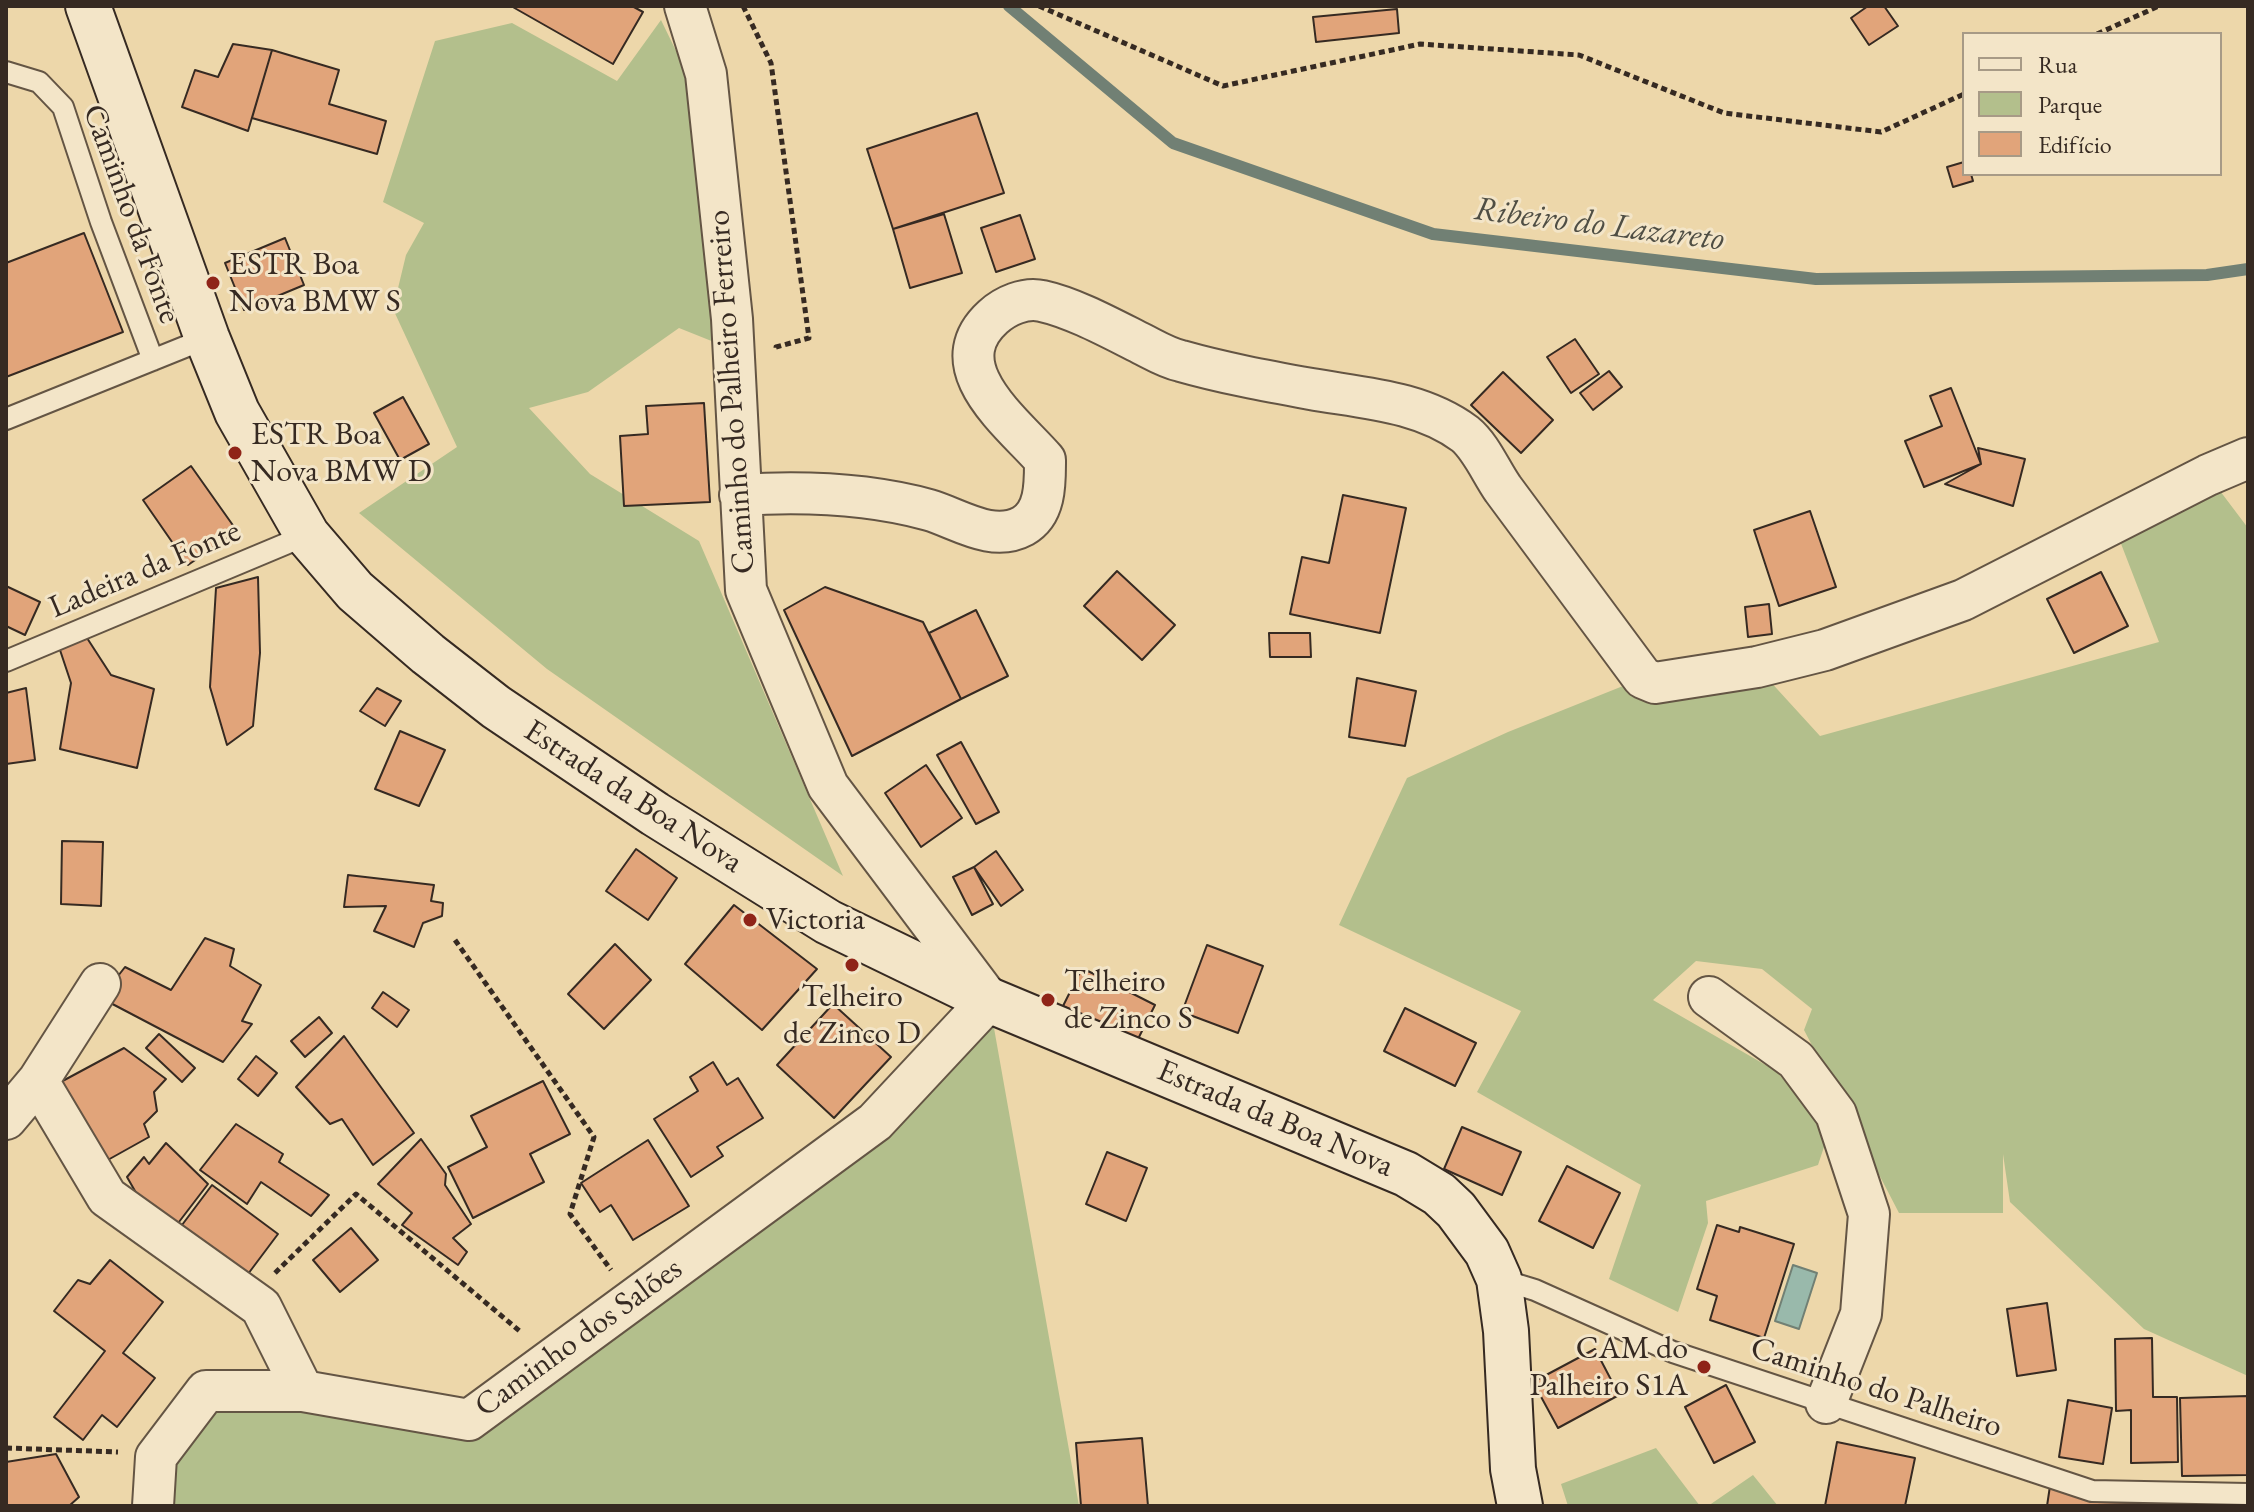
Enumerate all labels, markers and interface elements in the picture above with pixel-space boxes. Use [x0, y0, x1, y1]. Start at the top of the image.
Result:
legend [1962, 32, 2222, 176]
text: Rua [2038, 49, 2077, 80]
text: Parque [2038, 89, 2102, 120]
street label: Caminho da Fonte [74, 99, 188, 329]
text: Edifício [2038, 129, 2112, 160]
water label: Ribeiro do Lazareto [1472, 189, 1726, 261]
street label: Caminho do Palheiro Ferreiro [700, 209, 764, 575]
place label: ESTR Boa Nova BMW S [229, 246, 401, 321]
marker: ESTR Boa Nova BMW S [204, 274, 222, 292]
place label: ESTR Boa Nova BMW D [251, 416, 432, 491]
marker: ESTR Boa Nova BMW D [226, 444, 244, 462]
street label: Ladeira da Fonte [44, 512, 246, 628]
street label: Estrada da Boa Nova [517, 712, 749, 882]
place label: Victoria [766, 901, 865, 939]
marker: Victoria [741, 911, 759, 929]
marker: Telheiro de Zinco D [843, 956, 861, 974]
place label: Telheiro de Zinco S [1064, 963, 1193, 1038]
place label: Telheiro de Zinco D [783, 978, 921, 1053]
marker: Telheiro de Zinco S [1039, 991, 1057, 1009]
street label: Estrada da Boa Nova [1151, 1052, 1399, 1186]
street label: Caminho dos Salões [468, 1250, 690, 1426]
street label: Caminho do Palheiro [1745, 1329, 2007, 1447]
place label: CAM do Palheiro S1A [1529, 1330, 1688, 1405]
marker: CAM do Palheiro S1A [1695, 1358, 1713, 1376]

